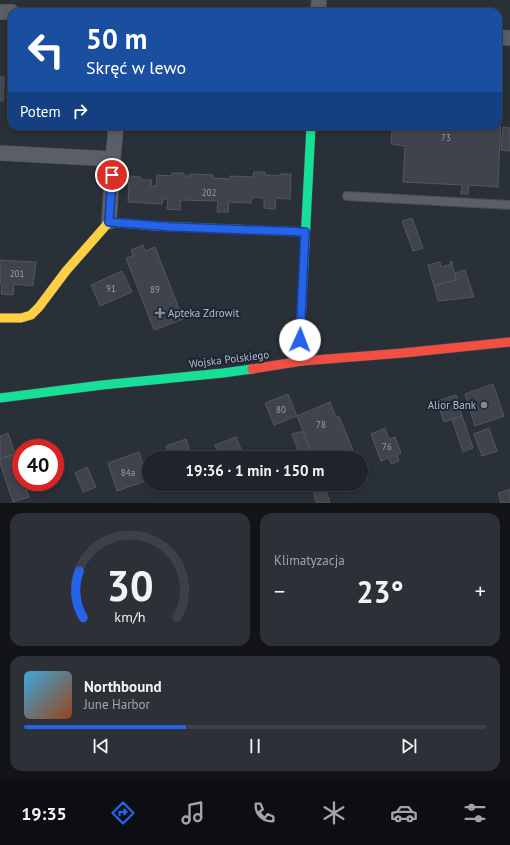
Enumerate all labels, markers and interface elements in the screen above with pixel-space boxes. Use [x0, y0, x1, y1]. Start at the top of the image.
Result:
text: 50 m [86, 20, 147, 57]
icon: left [20, 24, 72, 76]
text: Skręć w lewo [86, 56, 186, 79]
icon: right [69, 100, 91, 122]
text: Potem [20, 102, 61, 121]
house number: 73 [441, 132, 451, 143]
pin [95, 158, 129, 192]
icon: arrive [101, 164, 123, 186]
house number: 202 [202, 187, 216, 198]
house number: 201 [10, 268, 24, 279]
house number: 91 [106, 283, 116, 294]
house number: 89 [150, 284, 160, 295]
place label: Apteka Zdrowit [168, 306, 239, 320]
marker: Apteka Zdrowit [155, 308, 165, 318]
position arrow [279, 319, 321, 361]
street label: Wojska Polskiego [188, 347, 270, 371]
place label: Alior Bank [428, 398, 477, 412]
marker: Alior Bank [479, 400, 489, 410]
house number: 80 [276, 404, 286, 415]
house number: 78 [316, 419, 326, 430]
speed limit sign: 40 [12, 439, 64, 491]
house number: 76 [382, 441, 392, 452]
text: 19:36 · 1 min · 150 m [186, 461, 324, 480]
house number: 84a [121, 467, 135, 478]
text: Klimatyzacja [274, 552, 345, 569]
text: 30 [106, 558, 154, 611]
text: 23° [356, 572, 404, 611]
text: − [274, 577, 285, 605]
text: + [475, 577, 486, 605]
text: km/h [114, 606, 146, 625]
text: Northbound [84, 677, 161, 696]
text: June Harbor [84, 696, 150, 713]
icon: previous [90, 735, 112, 757]
icon: pause [244, 735, 266, 757]
icon: next [398, 735, 420, 757]
icon: directions [109, 799, 137, 827]
icon: music [179, 799, 207, 827]
icon: phone [250, 799, 278, 827]
icon: climate [320, 799, 348, 827]
icon: car [390, 799, 418, 827]
icon: filters [461, 799, 489, 827]
text: 19:35 [21, 802, 67, 825]

